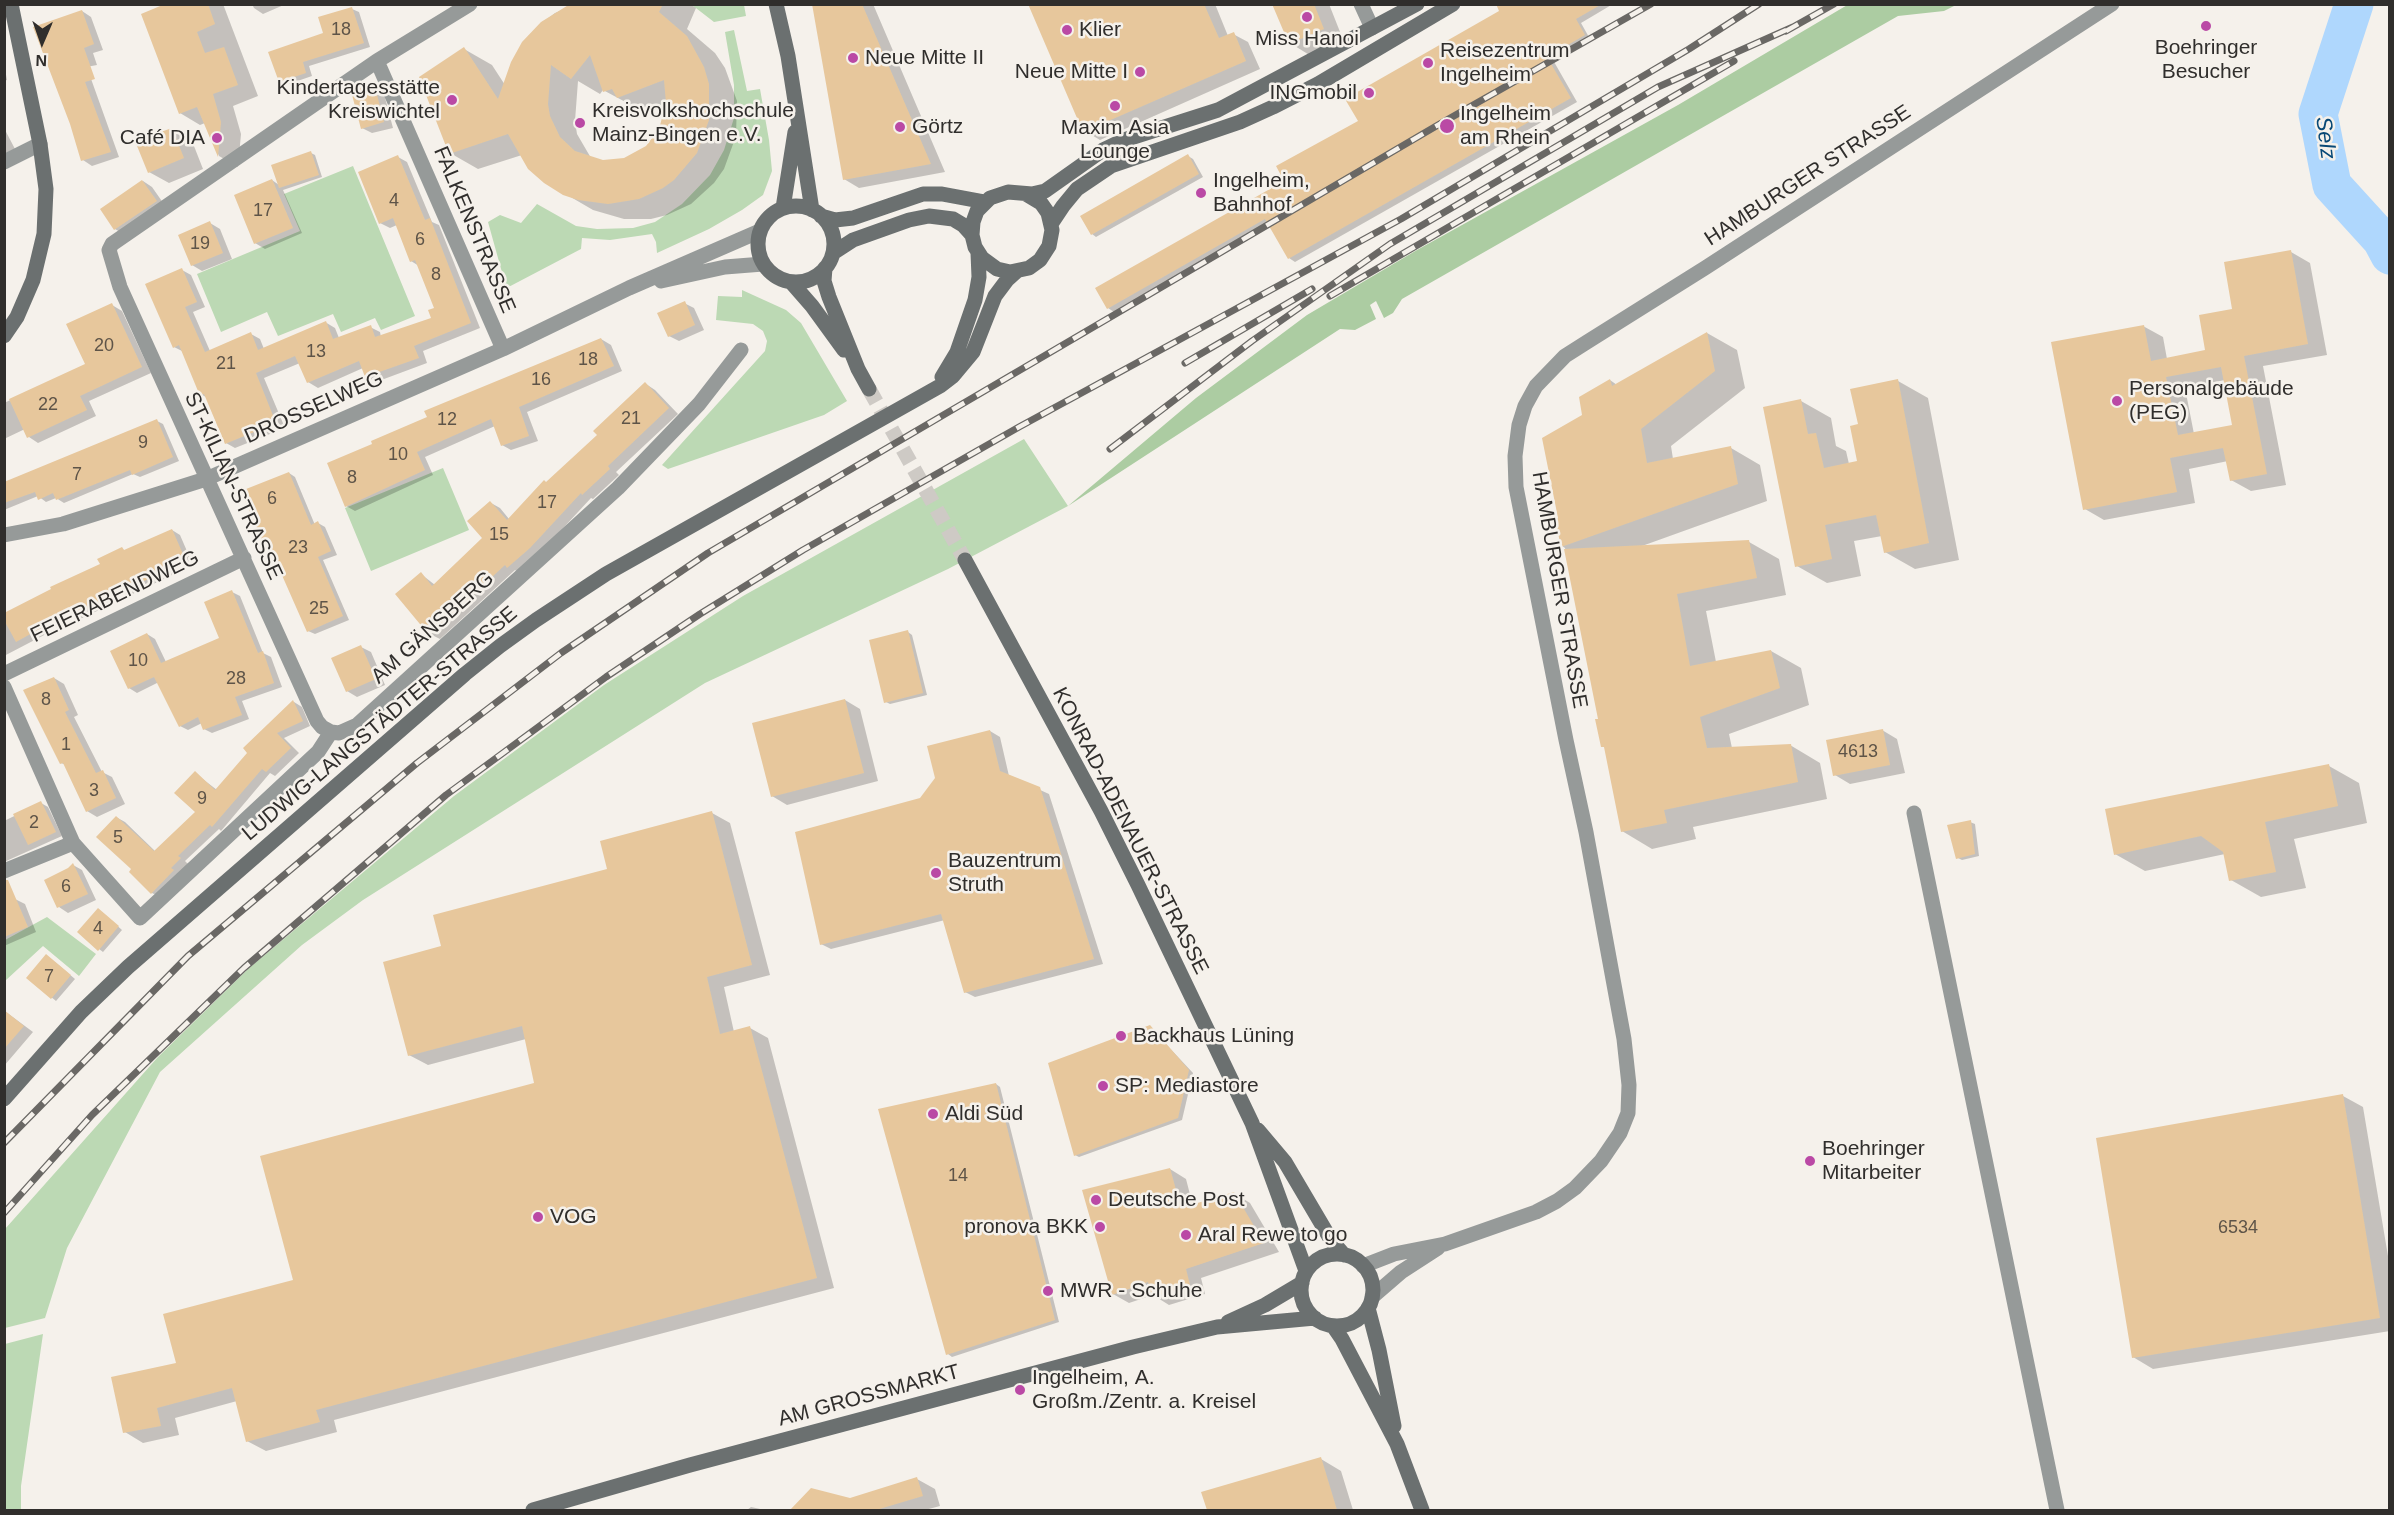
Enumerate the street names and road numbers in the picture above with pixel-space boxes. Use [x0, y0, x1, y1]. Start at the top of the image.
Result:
street label: HAMBURGER STRASSE [1700, 100, 1916, 252]
street label: FALKENSTRASSE [428, 143, 520, 317]
street label: DROSSELWEG [241, 366, 387, 450]
street label: ST-KILIAN-STRASSE [178, 388, 288, 584]
street label: HAMBURGER STRASSE [1526, 469, 1592, 711]
street label: FEIERABENDWEG [27, 545, 203, 649]
street label: AM GÄNSBERG [366, 566, 500, 690]
street label: LUDWIG-LANGSTÄDTER-STRASSE [237, 601, 523, 847]
street label: KONRAD-ADENAUER-STRASSE [1046, 683, 1214, 979]
street label: AM GROSSMARKT [776, 1360, 962, 1432]

